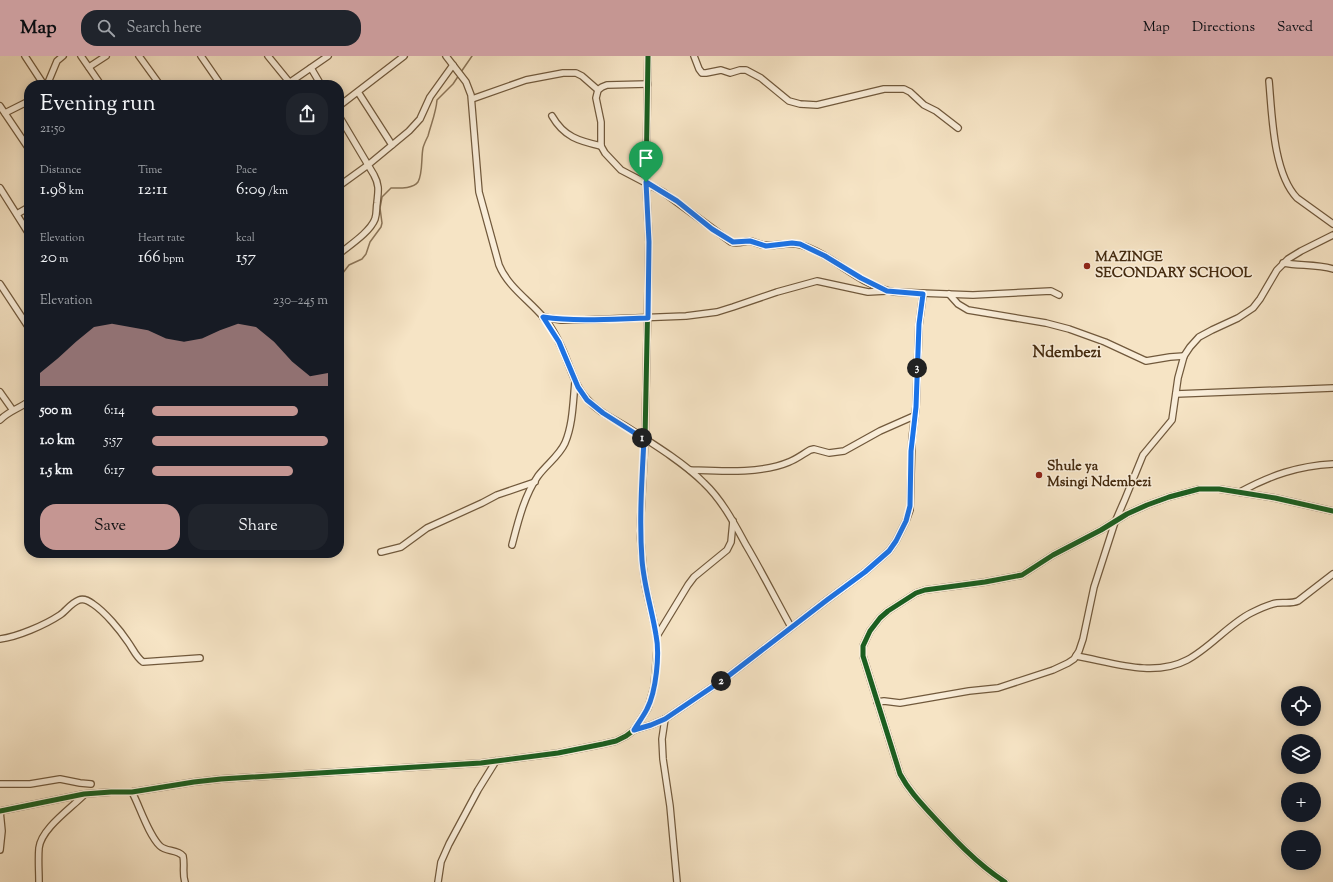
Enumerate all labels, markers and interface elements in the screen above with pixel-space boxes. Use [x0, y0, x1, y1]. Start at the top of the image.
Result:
search box [81, 10, 361, 46]
text: Map [20, 15, 57, 42]
icon: search [95, 17, 117, 39]
text: Search here [127, 18, 202, 39]
text: Map [1143, 18, 1170, 38]
text: Directions [1192, 18, 1255, 38]
text: Saved [1277, 18, 1313, 38]
text: Evening run [40, 89, 156, 121]
button: share [286, 93, 328, 135]
text: 21:50 [40, 120, 65, 138]
pin [629, 141, 663, 182]
icon: arrive [635, 147, 657, 169]
text: Distance [40, 162, 81, 178]
text: Time [138, 162, 162, 178]
text: Pace [236, 162, 257, 178]
text: 1.98 [40, 178, 67, 202]
text: 12:11 [138, 178, 168, 202]
text: 6:09 [236, 178, 266, 202]
text: km [67, 183, 84, 199]
text: /km [266, 183, 288, 199]
text: Elevation [40, 230, 85, 246]
text: Heart rate [138, 230, 185, 246]
text: kcal [236, 230, 255, 246]
text: 20 [40, 246, 57, 270]
text: 166 [138, 246, 161, 270]
text: 157 [236, 246, 256, 270]
place label: MAZINGE SECONDARY SCHOOL [1095, 248, 1253, 284]
text: m [57, 251, 68, 267]
text: bpm [161, 251, 184, 267]
marker: MAZINGE SECONDARY SCHOOL [1082, 261, 1092, 271]
text: Elevation [40, 292, 93, 310]
text: 230–245 m [273, 292, 328, 310]
district label: Ndembezi [1033, 342, 1102, 365]
pin: 3 [907, 358, 927, 378]
text: 3 [915, 360, 919, 376]
text: 500 m [40, 402, 72, 420]
text: 6:14 [104, 402, 125, 420]
pin: 1 [632, 428, 652, 448]
text: 1 [640, 430, 644, 446]
text: 1.0 km [40, 432, 75, 450]
text: 5:57 [104, 432, 123, 450]
place label: Shule ya Msingi Ndembezi [1047, 457, 1151, 493]
text: 1.5 km [40, 462, 73, 480]
text: 6:17 [104, 462, 125, 480]
marker: Shule ya Msingi Ndembezi [1034, 470, 1044, 480]
button: Save [40, 504, 180, 550]
button: Share [188, 504, 328, 550]
pin: 2 [711, 671, 731, 691]
text: 2 [718, 673, 724, 689]
map controls [1281, 686, 1321, 870]
button: locate [1281, 686, 1321, 726]
button: layers [1281, 734, 1321, 774]
button: + [1281, 782, 1321, 822]
button: − [1281, 830, 1321, 870]

